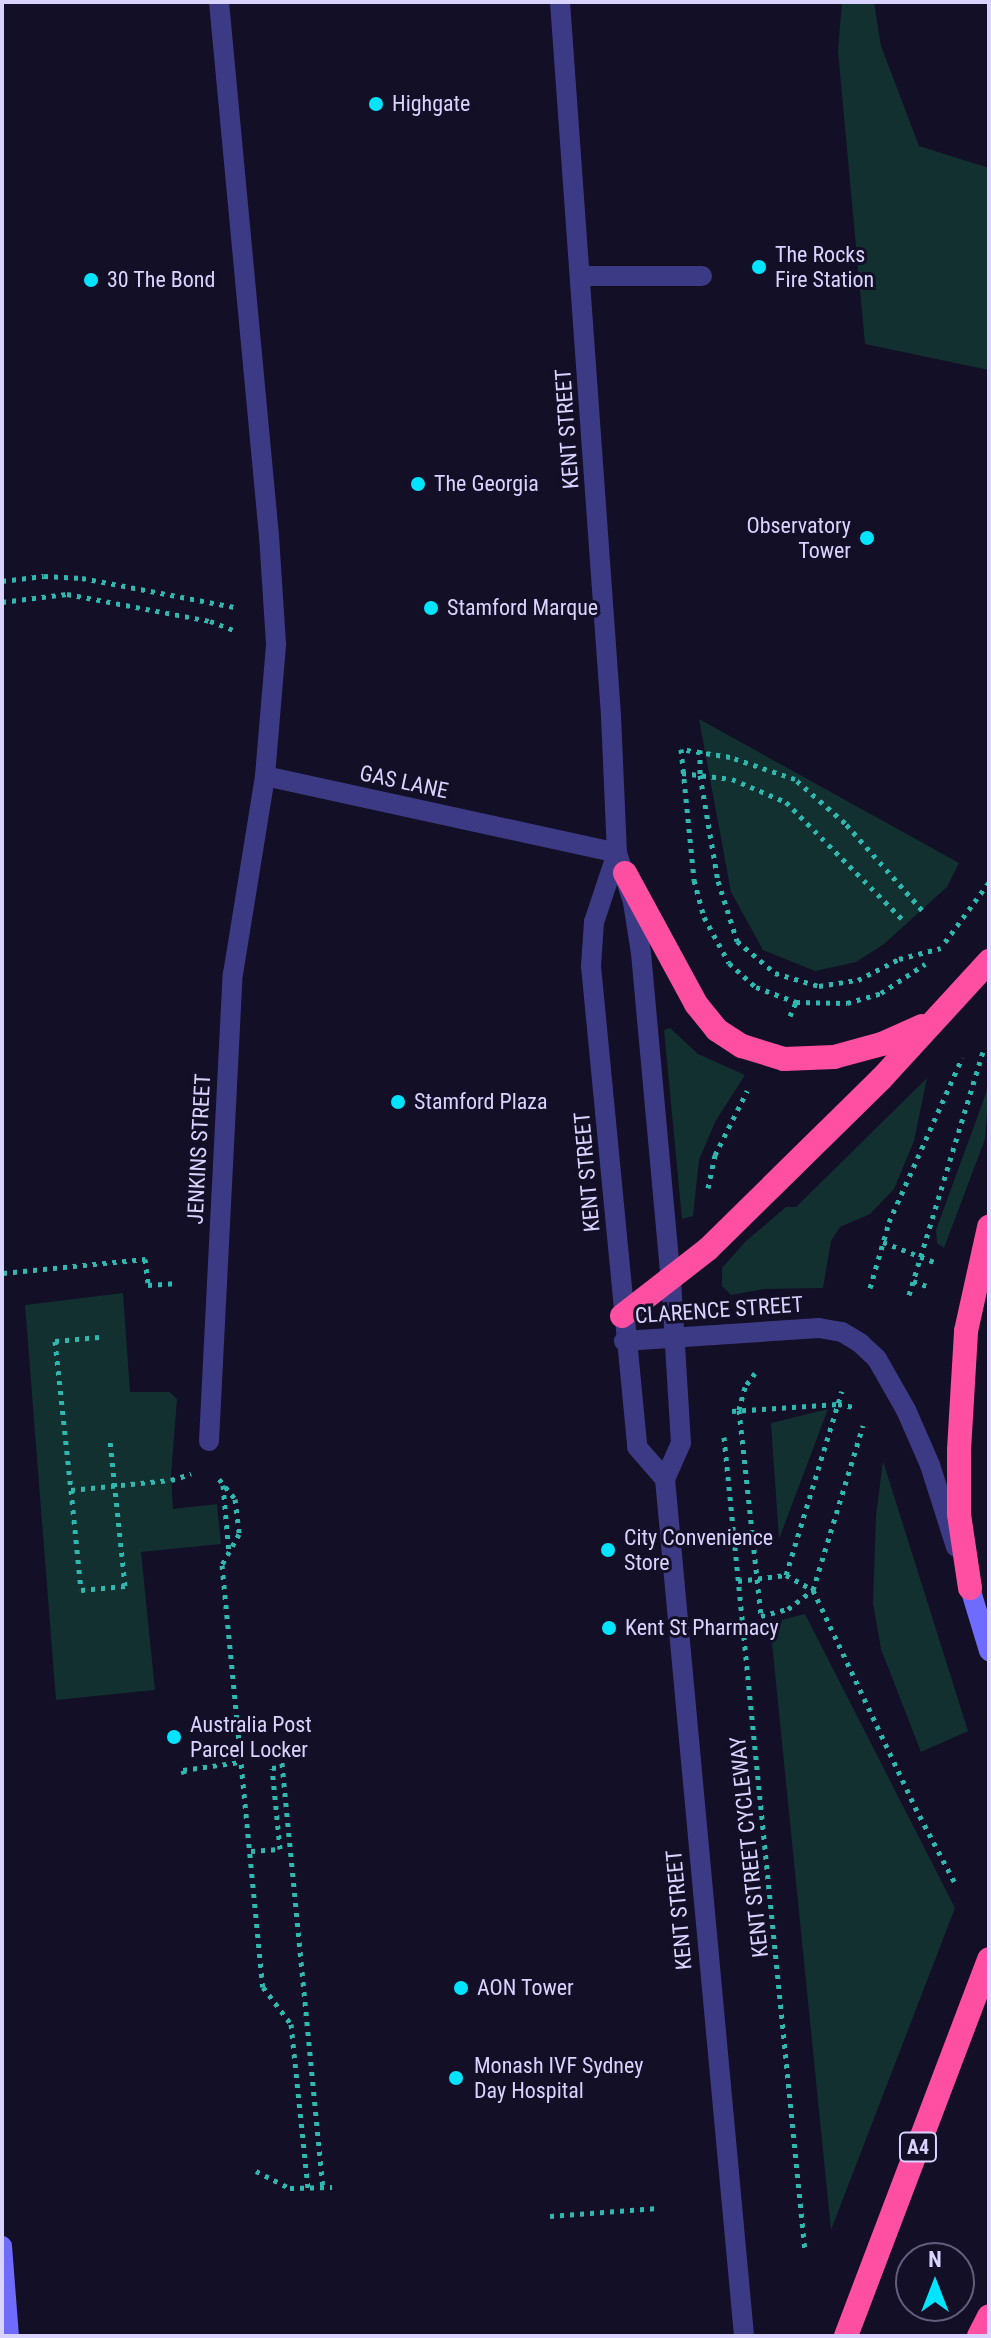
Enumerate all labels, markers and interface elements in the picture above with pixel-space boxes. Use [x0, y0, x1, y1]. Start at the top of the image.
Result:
place label: Highgate [392, 91, 470, 117]
marker: Highgate [367, 95, 385, 113]
place label: The Rocks Fire Station [775, 241, 874, 292]
marker: The Rocks Fire Station [750, 258, 768, 276]
place label: 30 The Bond [107, 267, 216, 293]
marker: 30 The Bond [82, 271, 100, 289]
street label: KENT STREET [550, 368, 584, 490]
place label: The Georgia [434, 471, 539, 497]
marker: The Georgia [409, 475, 427, 493]
place label: Observatory Tower [746, 512, 851, 564]
marker: Observatory Tower [858, 529, 876, 547]
place label: Stamford Marque [447, 595, 598, 621]
marker: Stamford Marque [422, 599, 440, 617]
street label: GAS LANE [357, 760, 451, 804]
street label: JENKINS STREET [182, 1073, 216, 1225]
place label: Stamford Plaza [414, 1089, 547, 1115]
marker: Stamford Plaza [389, 1093, 407, 1111]
street label: KENT STREET [569, 1111, 605, 1233]
street label: CLARENCE STREET [634, 1291, 804, 1329]
place label: City Convenience Store [624, 1524, 773, 1576]
marker: City Convenience Store [599, 1541, 617, 1559]
place label: Kent St Pharmacy [625, 1615, 779, 1641]
marker: Kent St Pharmacy [600, 1619, 618, 1637]
place label: Australia Post Parcel Locker [190, 1711, 312, 1762]
marker: Australia Post Parcel Locker [165, 1728, 183, 1746]
street label: KENT STREET CYCLEWAY [724, 1735, 774, 1959]
street label: KENT STREET [661, 1849, 697, 1971]
place label: AON Tower [477, 1975, 574, 2001]
marker: AON Tower [452, 1979, 470, 1997]
place label: Monash IVF Sydney Day Hospital [474, 2052, 643, 2104]
marker: Monash IVF Sydney Day Hospital [445, 2067, 467, 2089]
road number: A4 [898, 2131, 938, 2163]
north arrow [895, 2242, 975, 2322]
text: N [928, 2247, 942, 2272]

